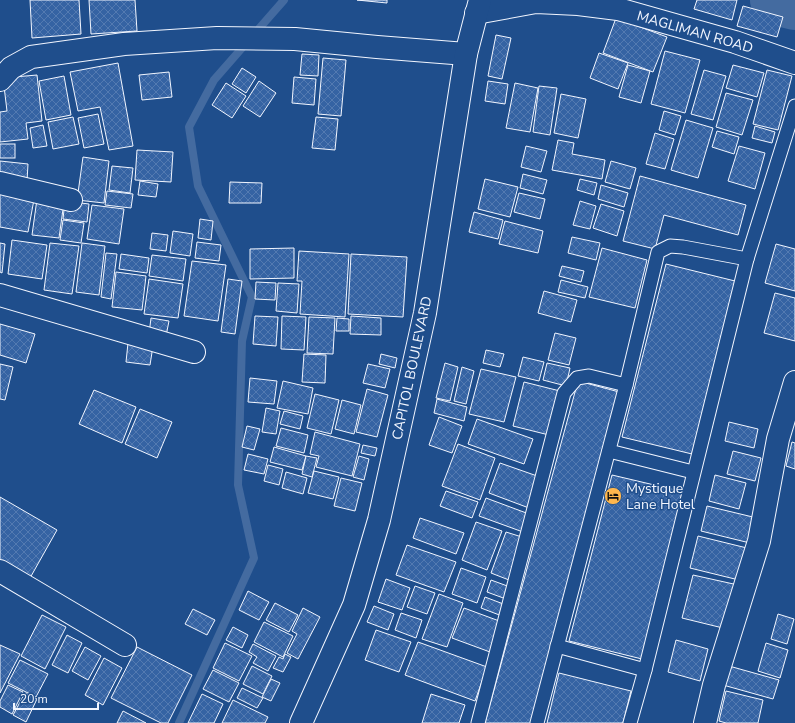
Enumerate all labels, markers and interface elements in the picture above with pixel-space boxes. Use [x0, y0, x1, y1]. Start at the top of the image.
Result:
street label: MAGLIMAN ROAD [635, 6, 755, 58]
street label: CAPITOL BOULEVARD [387, 294, 437, 442]
place label: Mystique Lane Hotel [626, 479, 696, 514]
hotel icon: Mystique Lane Hotel [603, 486, 623, 506]
scale bar [14, 685, 98, 711]
text: 20 m [20, 691, 48, 707]

